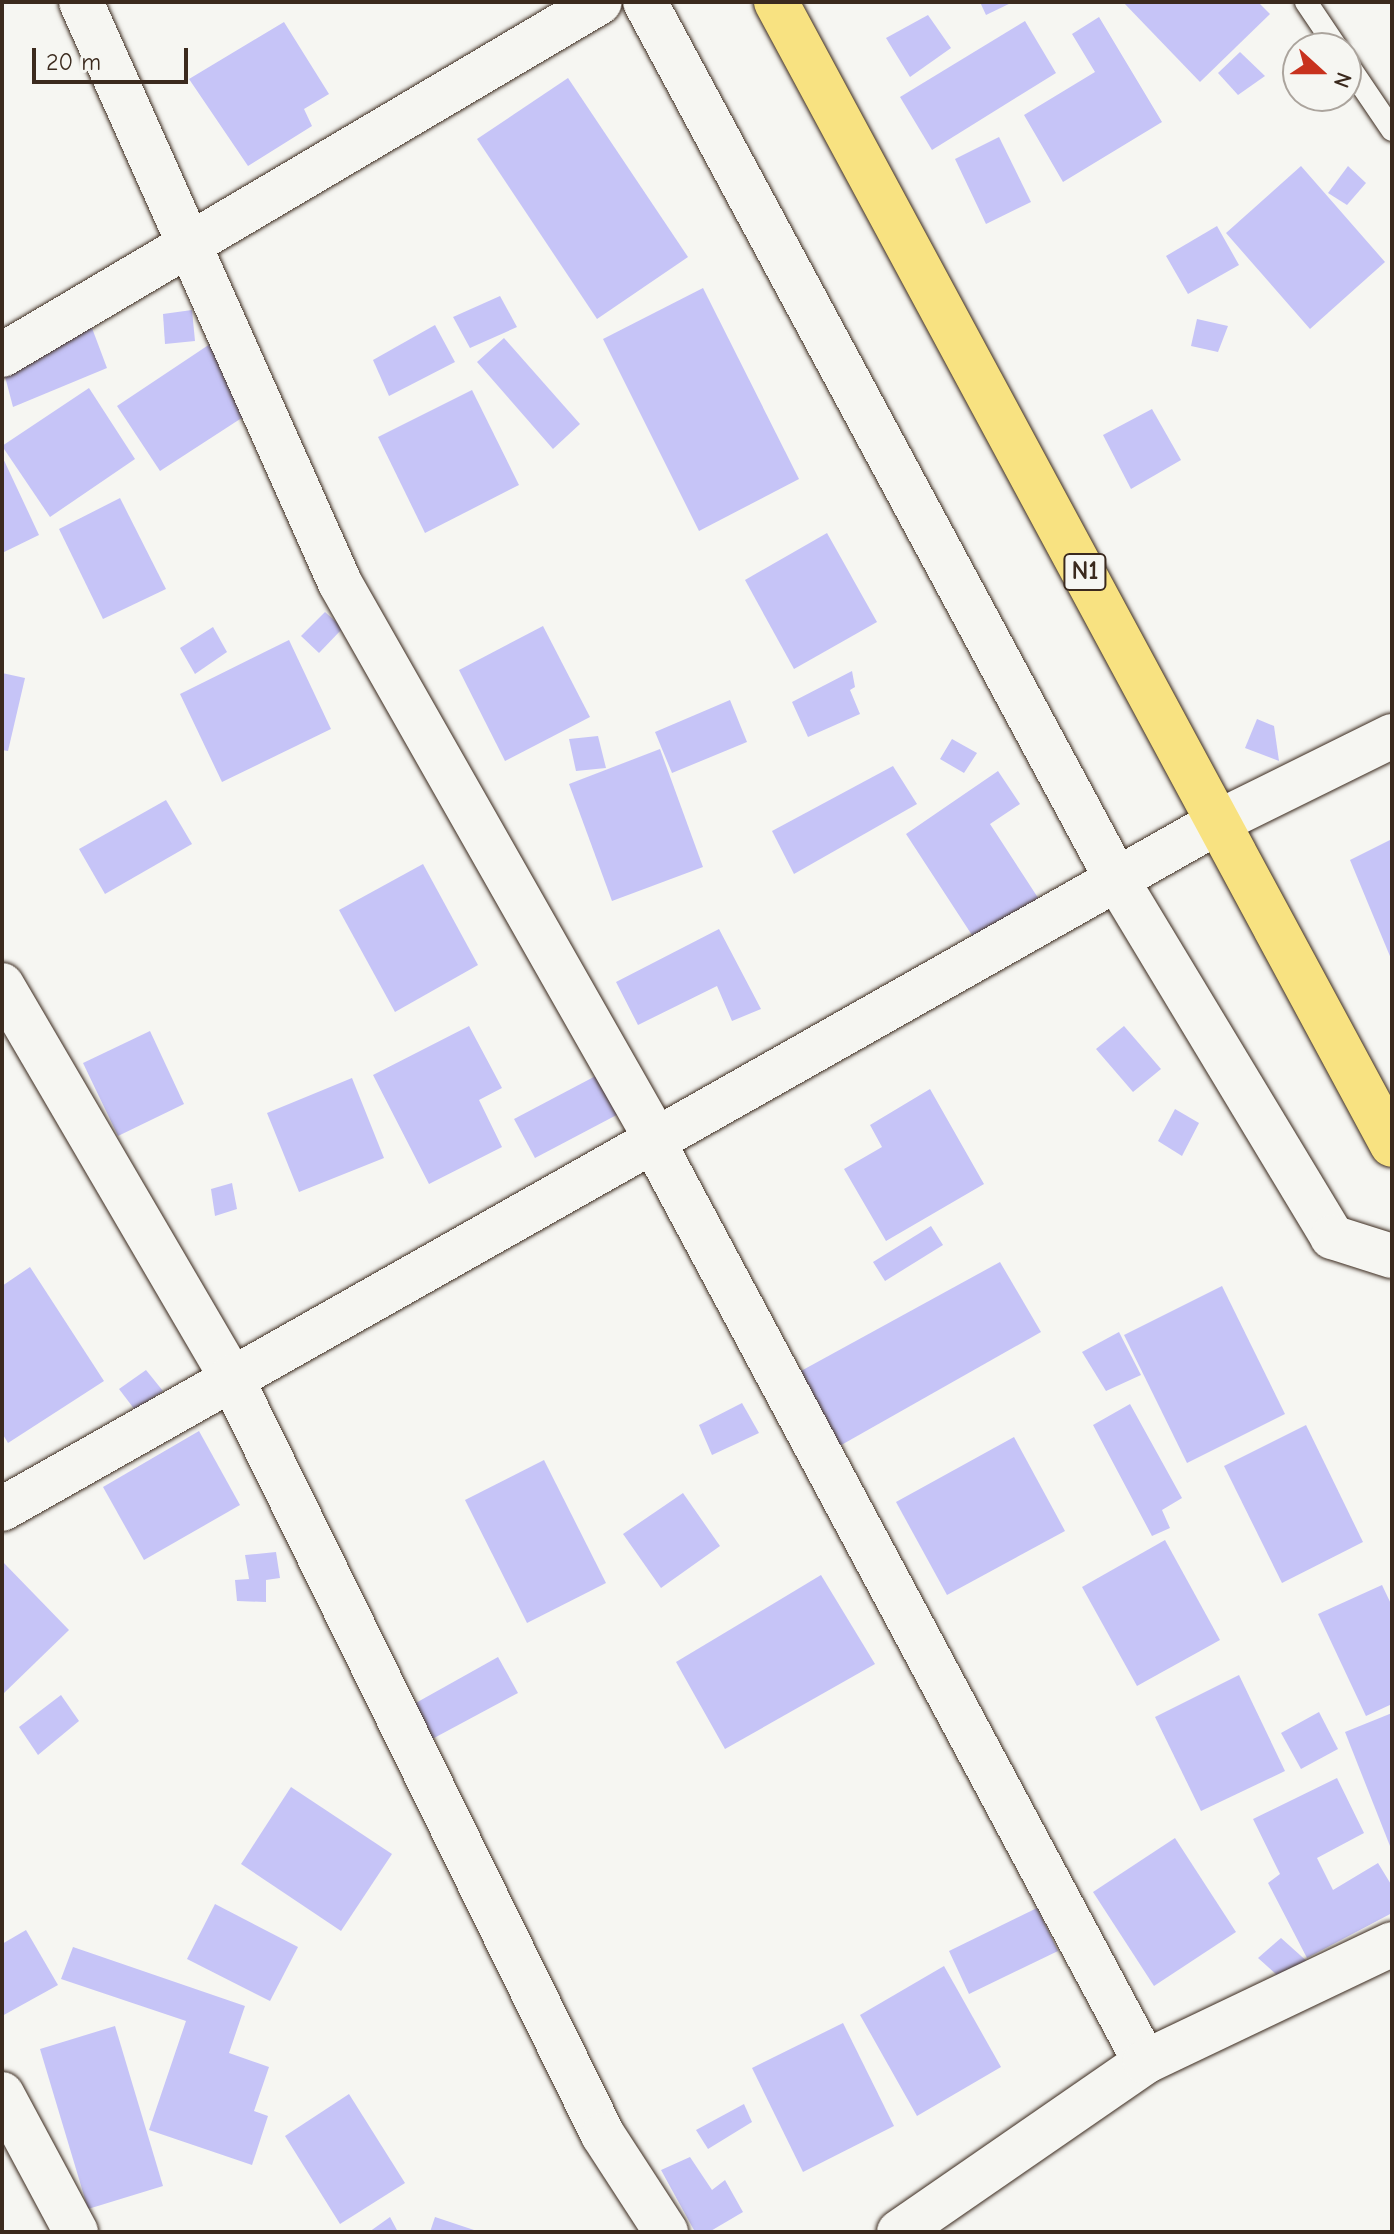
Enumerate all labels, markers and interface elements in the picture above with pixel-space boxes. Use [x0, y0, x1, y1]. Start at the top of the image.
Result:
scale bar [36, 32, 192, 82]
north arrow [1282, 32, 1362, 112]
text: 20 m [46, 48, 101, 76]
text: N [1328, 69, 1357, 91]
road number: N1 [1063, 550, 1107, 594]

